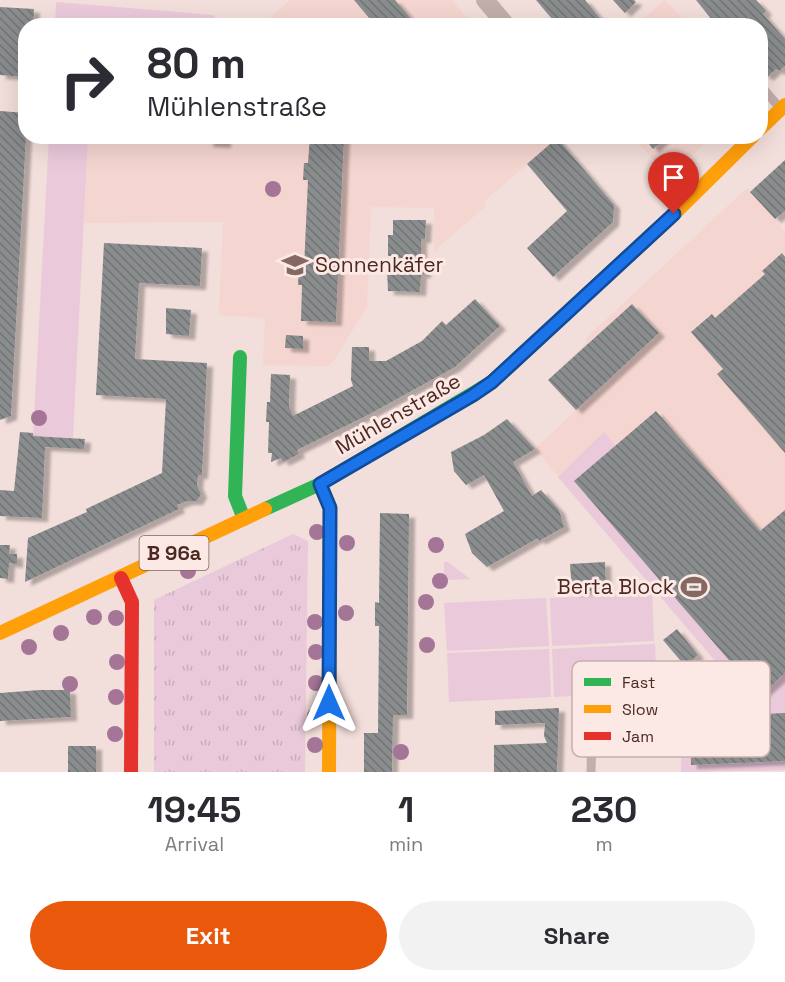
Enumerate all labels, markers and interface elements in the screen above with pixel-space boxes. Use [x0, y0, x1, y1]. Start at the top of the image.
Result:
text: 80 m [147, 37, 246, 90]
icon: right [48, 42, 126, 120]
text: Mühlenstraße [147, 89, 327, 124]
pin [648, 152, 699, 214]
icon: arrive [657, 161, 690, 194]
school or university icon: Sonnenkäfer [280, 250, 310, 280]
place label: Sonnenkäfer [315, 251, 444, 278]
street label: Mühlenstraße [330, 367, 465, 460]
road number: B 96a [140, 536, 208, 570]
sports icon: Berta Block [679, 572, 709, 602]
place label: Berta Block [557, 573, 674, 600]
legend [572, 661, 770, 757]
position arrow [297, 671, 361, 735]
text: Fast [622, 672, 655, 693]
text: Slow [622, 699, 658, 720]
text: Jam [622, 726, 654, 747]
text: 19:45 [148, 787, 241, 833]
text: 1 [398, 787, 414, 833]
text: 230 [571, 787, 637, 833]
text: Arrival [165, 831, 224, 857]
text: min [389, 831, 423, 857]
text: m [596, 831, 613, 857]
button: Exit [30, 901, 387, 970]
button: Share [399, 901, 755, 970]

